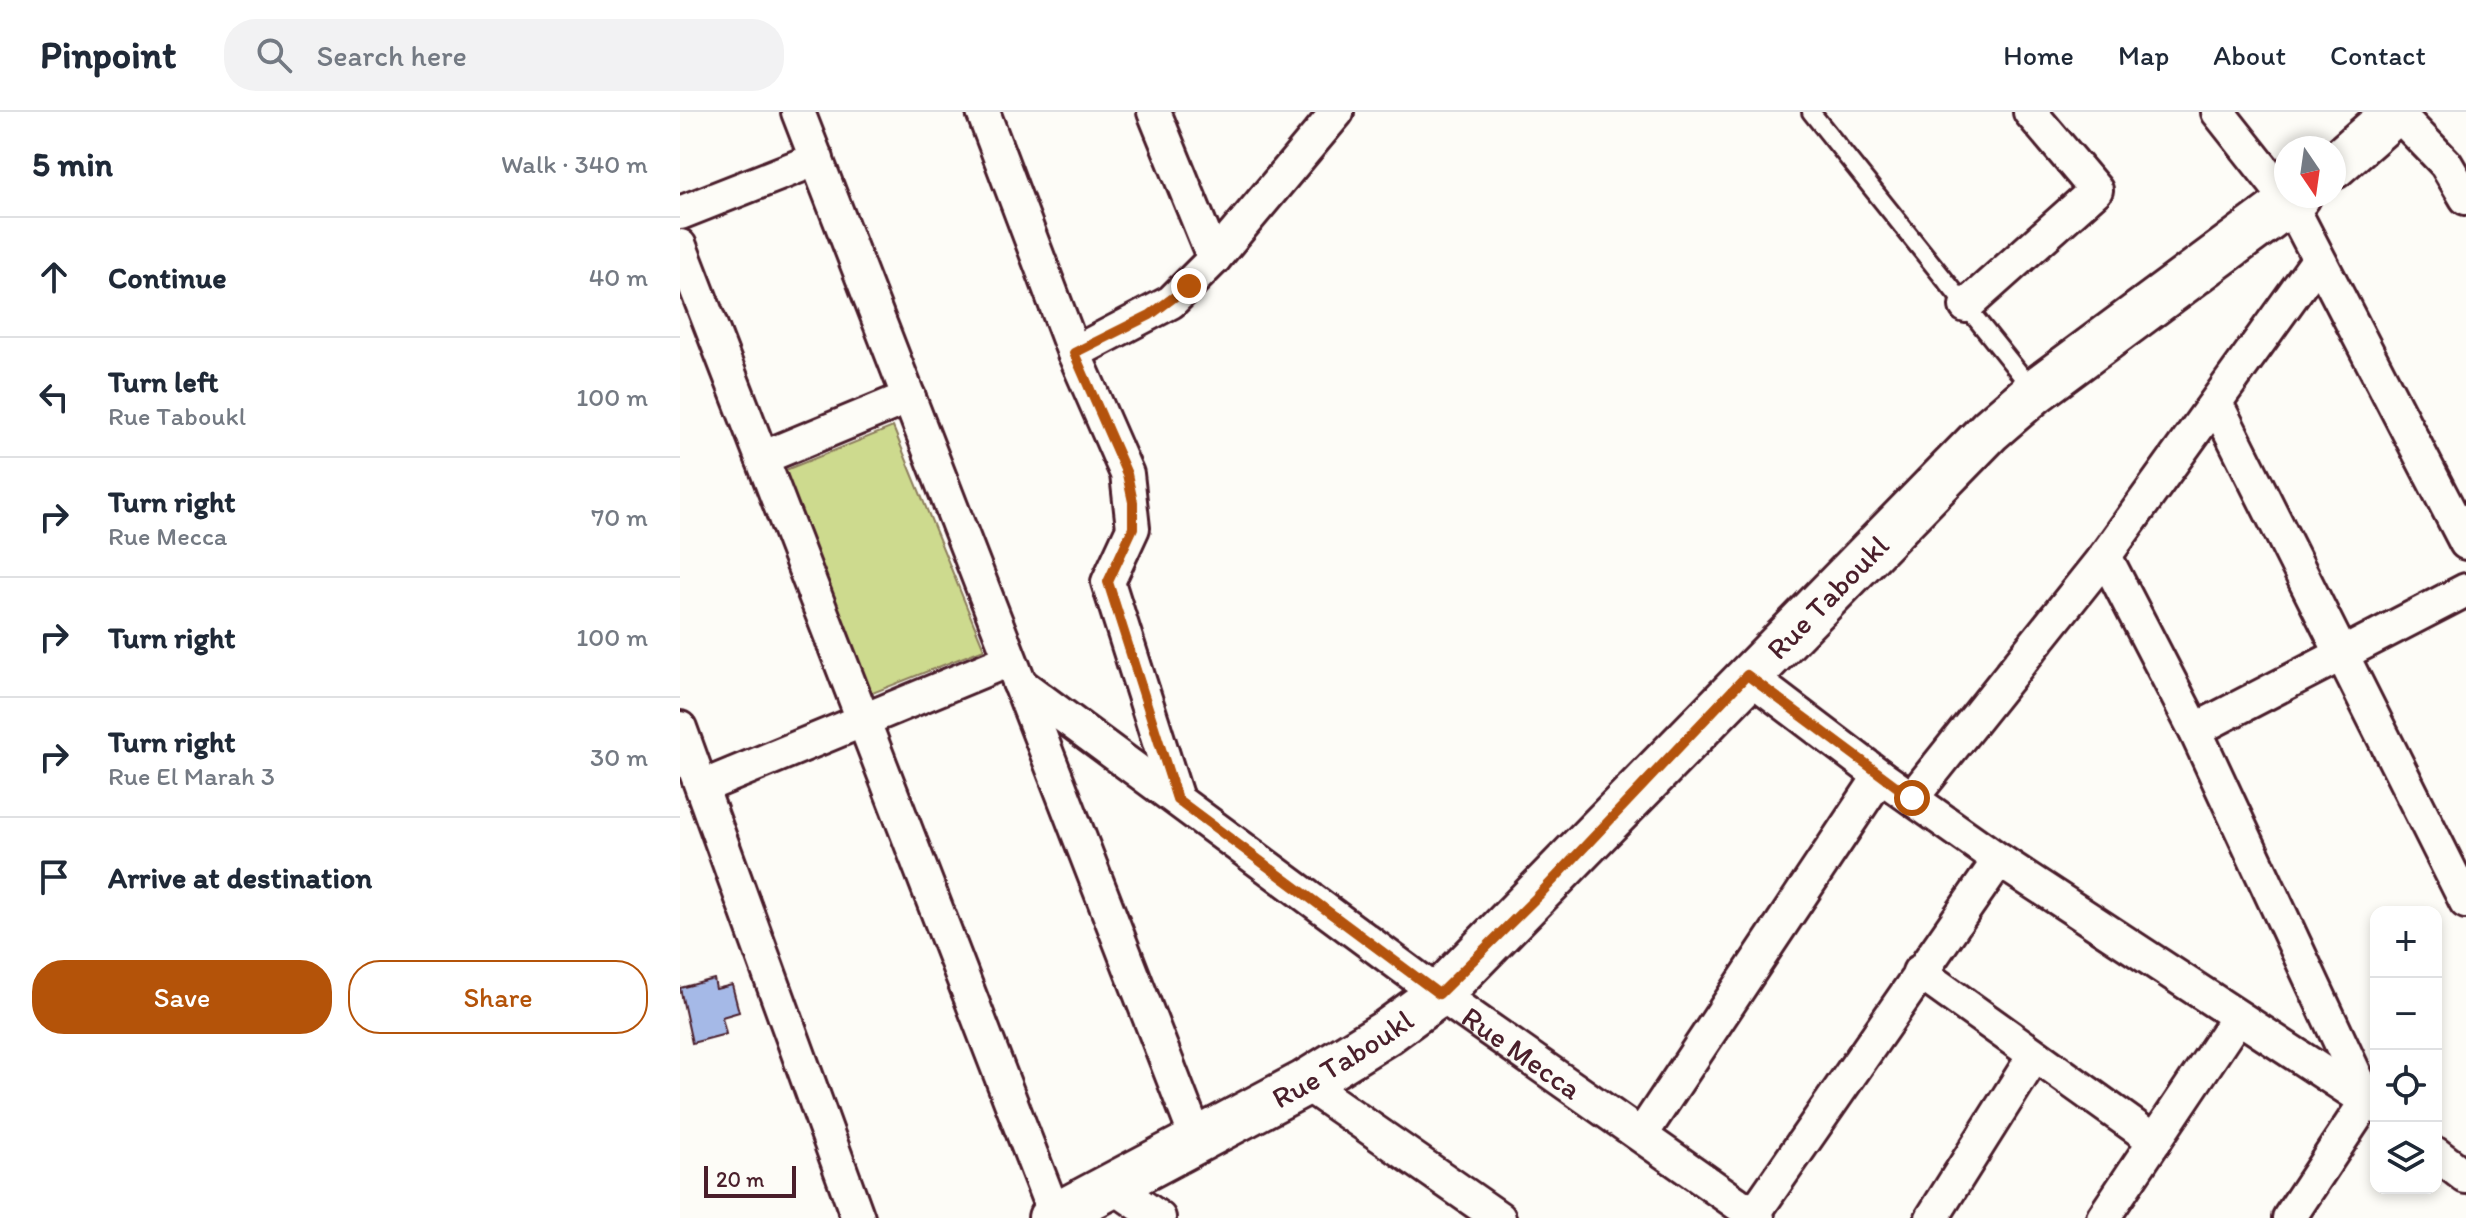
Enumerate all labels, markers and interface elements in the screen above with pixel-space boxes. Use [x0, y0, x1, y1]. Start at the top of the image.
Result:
search box [224, 19, 784, 91]
text: Pinpoint [40, 32, 176, 78]
icon: search [252, 33, 296, 77]
text: Search here [316, 37, 467, 74]
text: Home [2003, 38, 2074, 72]
text: Map [2118, 38, 2169, 72]
text: About [2213, 38, 2286, 72]
text: Contact [2330, 38, 2426, 72]
north arrow [2274, 136, 2346, 208]
text: 5 min [32, 144, 113, 185]
text: Walk · 340 m [501, 148, 648, 180]
icon: ahead [32, 255, 76, 299]
text: Continue [108, 259, 227, 296]
text: 40 m [589, 261, 648, 293]
route end [1171, 268, 1207, 304]
text: Turn left [108, 363, 219, 400]
icon: left [32, 375, 76, 419]
text: 100 m [576, 381, 648, 413]
text: Rue Taboukl [108, 400, 246, 432]
text: Turn right [108, 483, 236, 520]
icon: right [32, 495, 76, 539]
text: 70 m [591, 501, 648, 533]
text: Rue Mecca [108, 520, 227, 552]
street label: Rue Taboukl [1758, 526, 1896, 667]
icon: right [32, 615, 76, 659]
text: Turn right [108, 619, 236, 656]
text: 100 m [576, 621, 648, 653]
text: Turn right [108, 723, 236, 760]
icon: right [32, 735, 76, 779]
text: 30 m [590, 741, 648, 773]
text: Rue El Marah 3 [108, 760, 275, 792]
route start [1894, 780, 1930, 816]
icon: arrive [32, 855, 76, 899]
text: Arrive at destination [108, 859, 372, 896]
map controls [2370, 906, 2442, 1194]
button: + [2370, 906, 2442, 978]
button: Save [32, 960, 332, 1034]
button: Share [348, 960, 648, 1034]
button: − [2370, 978, 2442, 1050]
street label: Rue Mecca [1455, 998, 1589, 1107]
street label: Rue Taboukl [1265, 1001, 1420, 1116]
button: locate [2370, 1050, 2442, 1122]
button: layers [2370, 1122, 2442, 1194]
scale bar [704, 1162, 796, 1198]
text: 20 m [716, 1166, 765, 1193]

